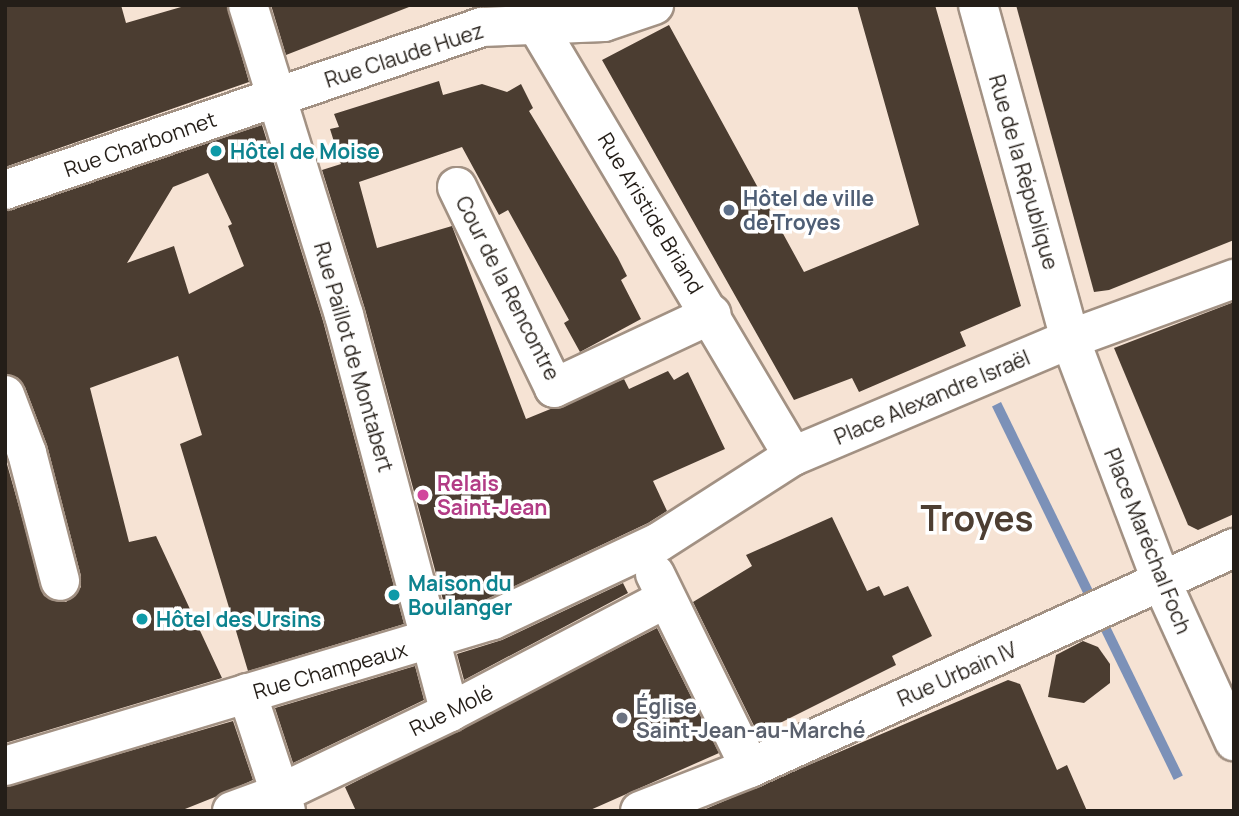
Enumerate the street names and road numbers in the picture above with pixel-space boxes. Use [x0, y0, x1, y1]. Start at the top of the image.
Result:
street label: Rue Claude Huez [321, 17, 487, 93]
street label: Rue de la République [984, 72, 1064, 272]
street label: Rue Charbonnet [61, 106, 219, 182]
street label: Rue Aristide Briand [593, 128, 709, 298]
street label: Cour de la Rencontre [451, 192, 565, 384]
street label: Rue Paillot de Montabert [309, 239, 399, 475]
street label: Place Alexandre Israël [830, 344, 1034, 450]
street label: Place Maréchal Foch [1099, 445, 1197, 637]
street label: Rue Champeaux [250, 636, 410, 704]
street label: Rue Urbain IV [894, 637, 1020, 711]
street label: Rue Molé [405, 679, 497, 741]

